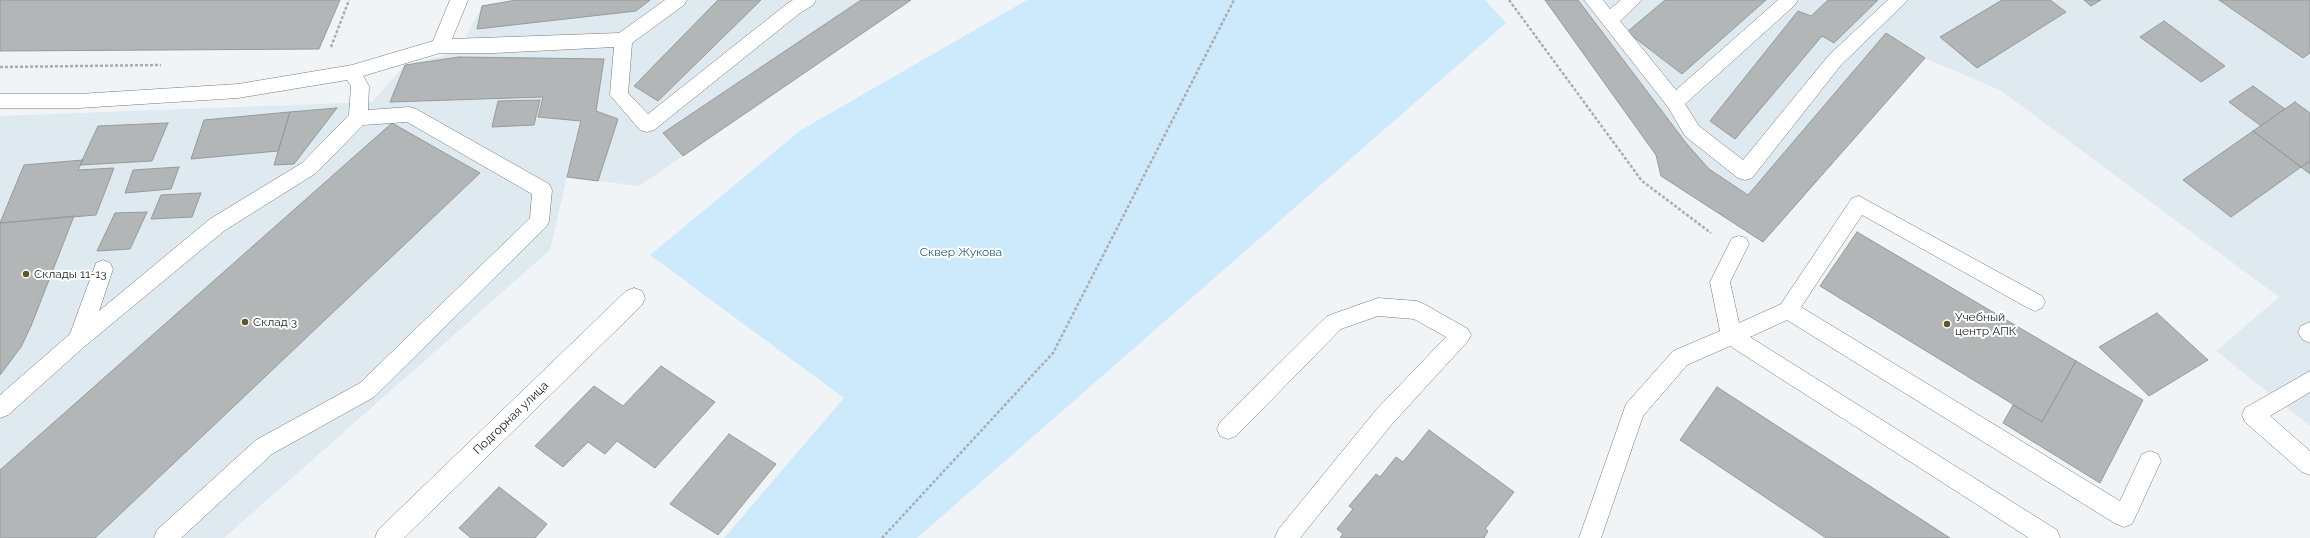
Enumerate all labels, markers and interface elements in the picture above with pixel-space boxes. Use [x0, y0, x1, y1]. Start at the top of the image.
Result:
park label: Сквер Жукова [920, 245, 1002, 259]
place label: Склады 11-13 [34, 267, 107, 281]
marker: Склады 11-13 [21, 269, 31, 279]
place label: Учебный центр АПК [1955, 310, 2016, 338]
place label: Склад 3 [253, 315, 297, 329]
marker: Склад 3 [240, 317, 250, 327]
marker: Учебный центр АПК [1942, 319, 1952, 329]
street label: Подгорная улица [470, 378, 552, 458]

